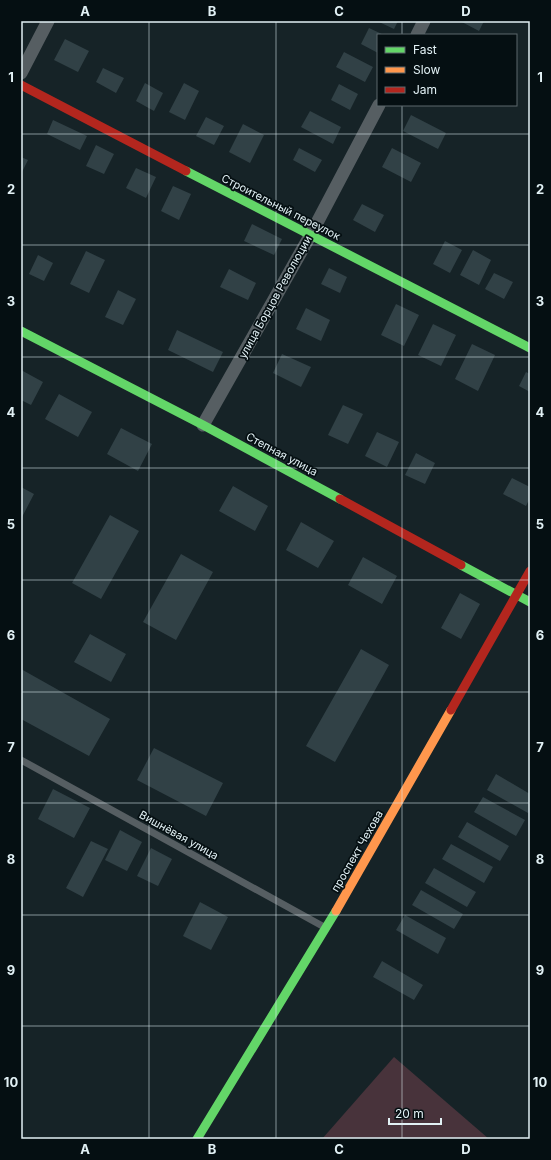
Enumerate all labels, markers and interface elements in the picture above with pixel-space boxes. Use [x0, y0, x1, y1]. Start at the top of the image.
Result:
text: A [80, 3, 90, 19]
text: B [208, 3, 217, 19]
text: C [334, 3, 344, 19]
text: D [461, 3, 471, 19]
legend [377, 34, 517, 106]
text: Fast [413, 42, 437, 57]
text: Slow [413, 62, 441, 77]
text: 1 [8, 69, 14, 85]
text: 1 [537, 69, 543, 85]
text: Jam [413, 82, 437, 97]
street label: Строительный переулок [219, 171, 343, 243]
text: 2 [7, 181, 15, 197]
text: 2 [536, 181, 544, 197]
street label: улица Борцов Революции [235, 233, 315, 361]
text: 3 [7, 293, 15, 309]
text: 3 [536, 293, 544, 309]
text: 4 [7, 404, 16, 420]
text: 4 [536, 404, 545, 420]
street label: Степная улица [244, 429, 320, 479]
text: 5 [7, 516, 15, 532]
text: 5 [536, 516, 544, 532]
text: 6 [7, 627, 15, 643]
text: 6 [536, 627, 544, 643]
text: 7 [7, 739, 15, 755]
text: 7 [536, 739, 544, 755]
street label: Вишнёвая улица [137, 807, 221, 863]
street label: проспект Чехова [328, 808, 386, 894]
text: 8 [7, 851, 15, 867]
text: 8 [536, 851, 544, 867]
text: 9 [7, 962, 15, 978]
text: 9 [536, 962, 544, 978]
text: 10 [4, 1074, 18, 1090]
text: 10 [533, 1074, 547, 1090]
scale bar [389, 1100, 441, 1126]
text: 20 m [395, 1106, 424, 1121]
text: A [80, 1141, 90, 1157]
text: B [208, 1141, 217, 1157]
text: C [334, 1141, 344, 1157]
text: D [461, 1141, 471, 1157]

